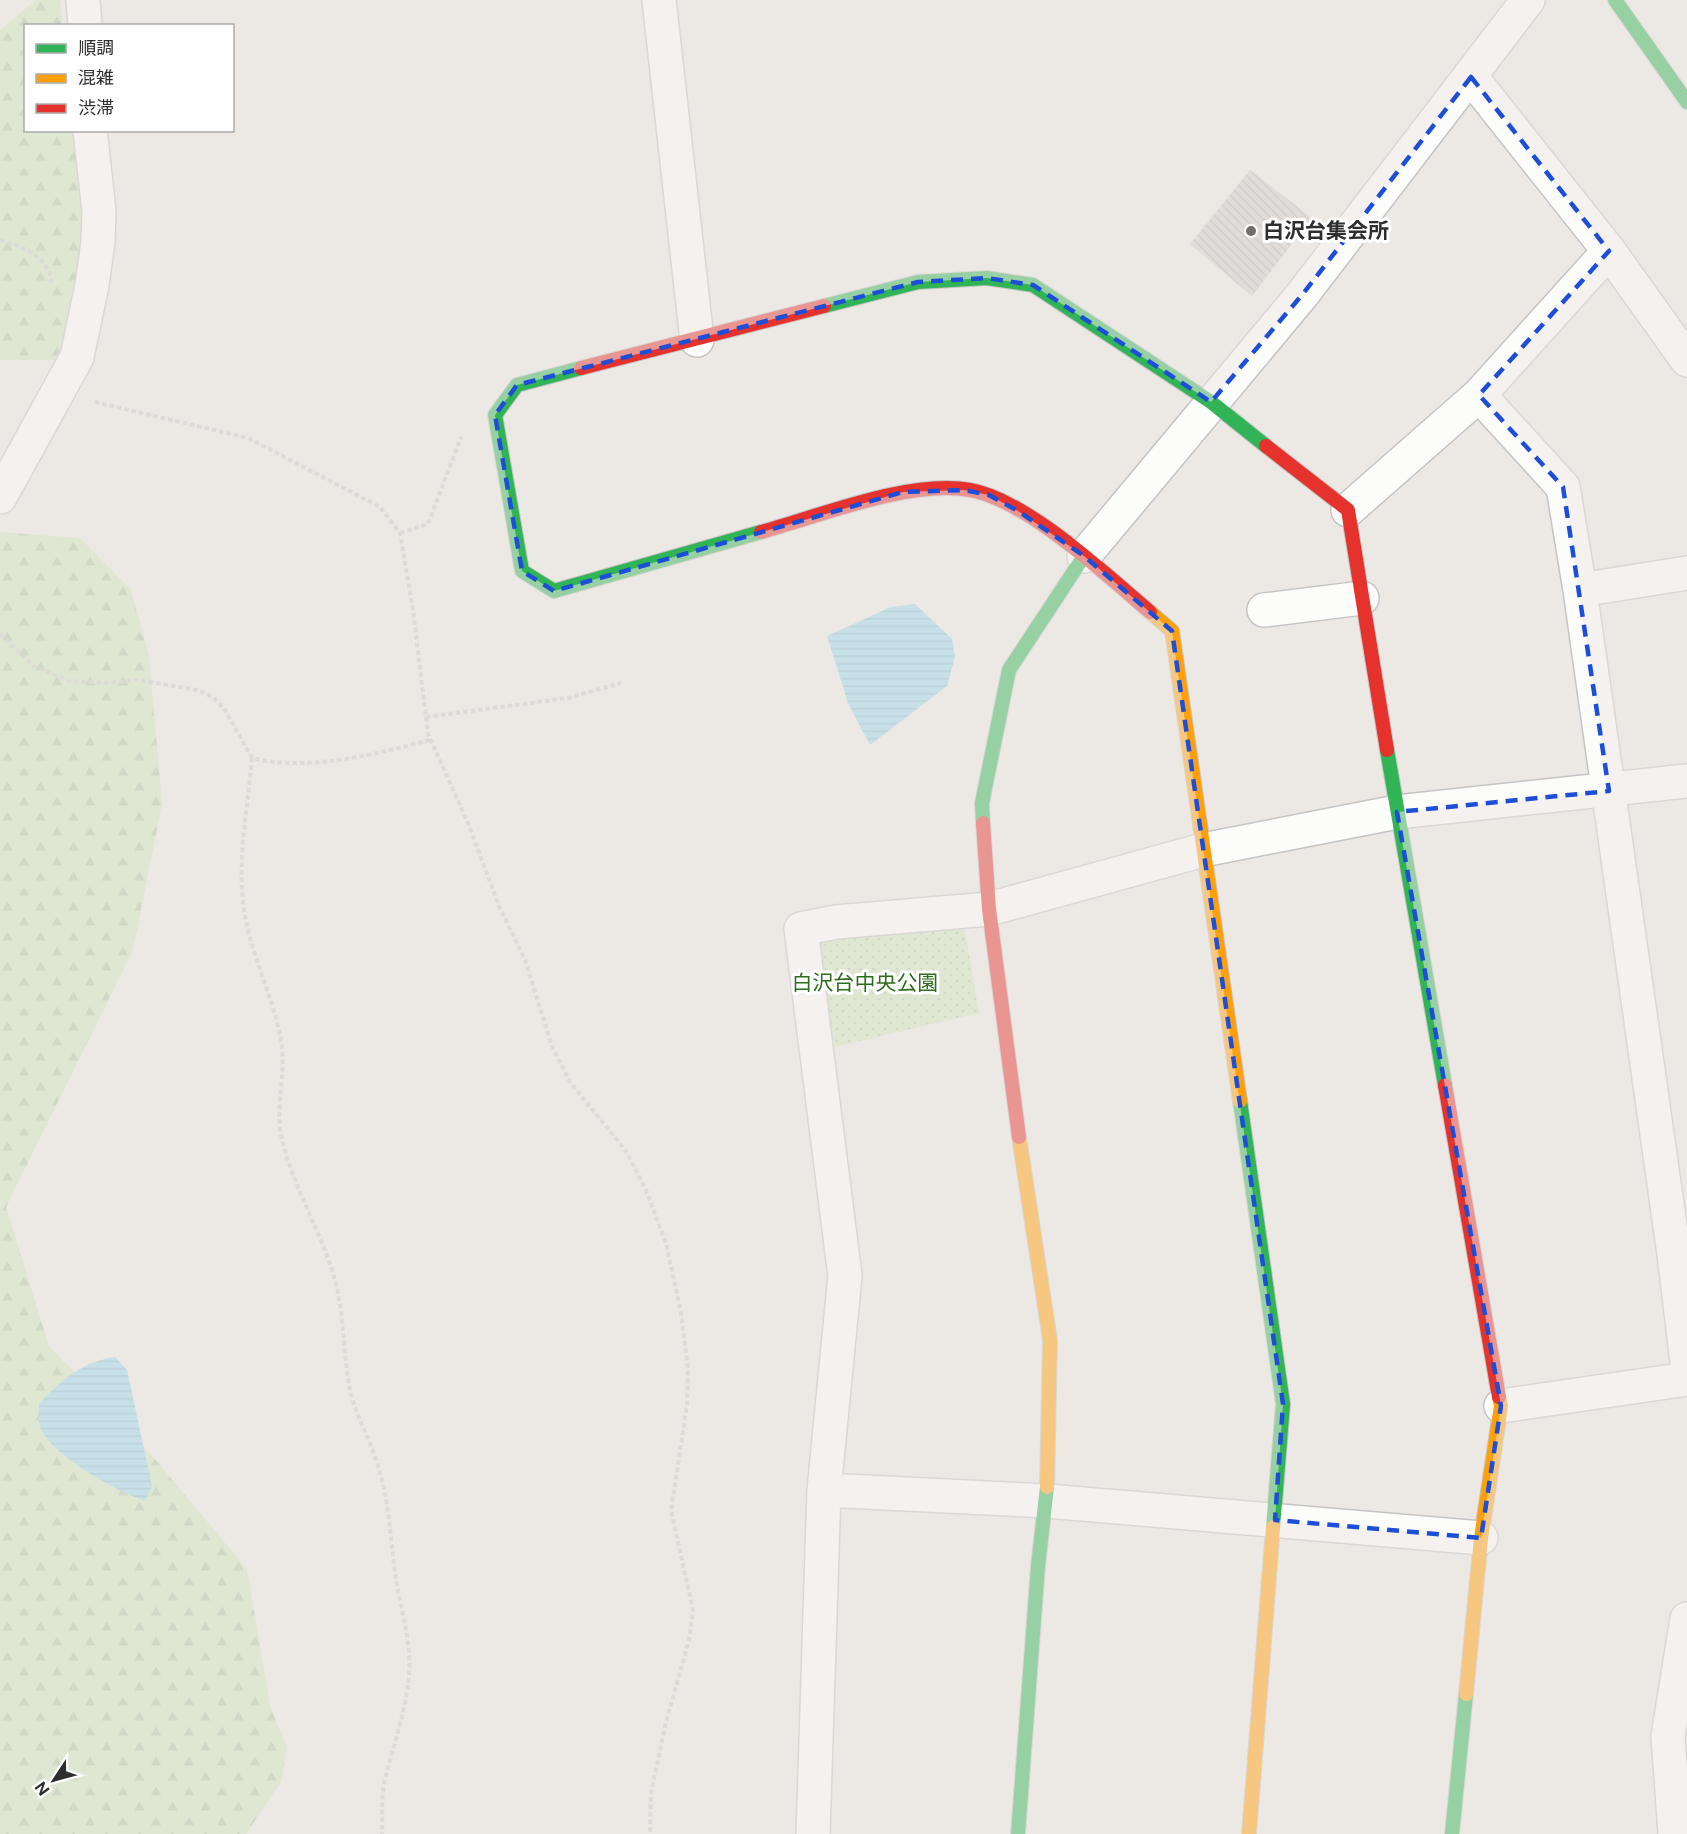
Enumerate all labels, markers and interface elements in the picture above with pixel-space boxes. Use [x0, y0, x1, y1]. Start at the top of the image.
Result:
legend [24, 24, 234, 132]
text: 順調 [78, 37, 114, 58]
text: 混雑 [78, 67, 114, 88]
text: 渋滞 [78, 97, 114, 118]
place label: 白沢台集会所 [1263, 218, 1389, 243]
marker: 白沢台集会所 [1244, 224, 1258, 238]
park label: 白沢台中央公園 [792, 970, 939, 995]
north arrow [24, 1750, 84, 1810]
text: N [31, 1778, 54, 1799]

